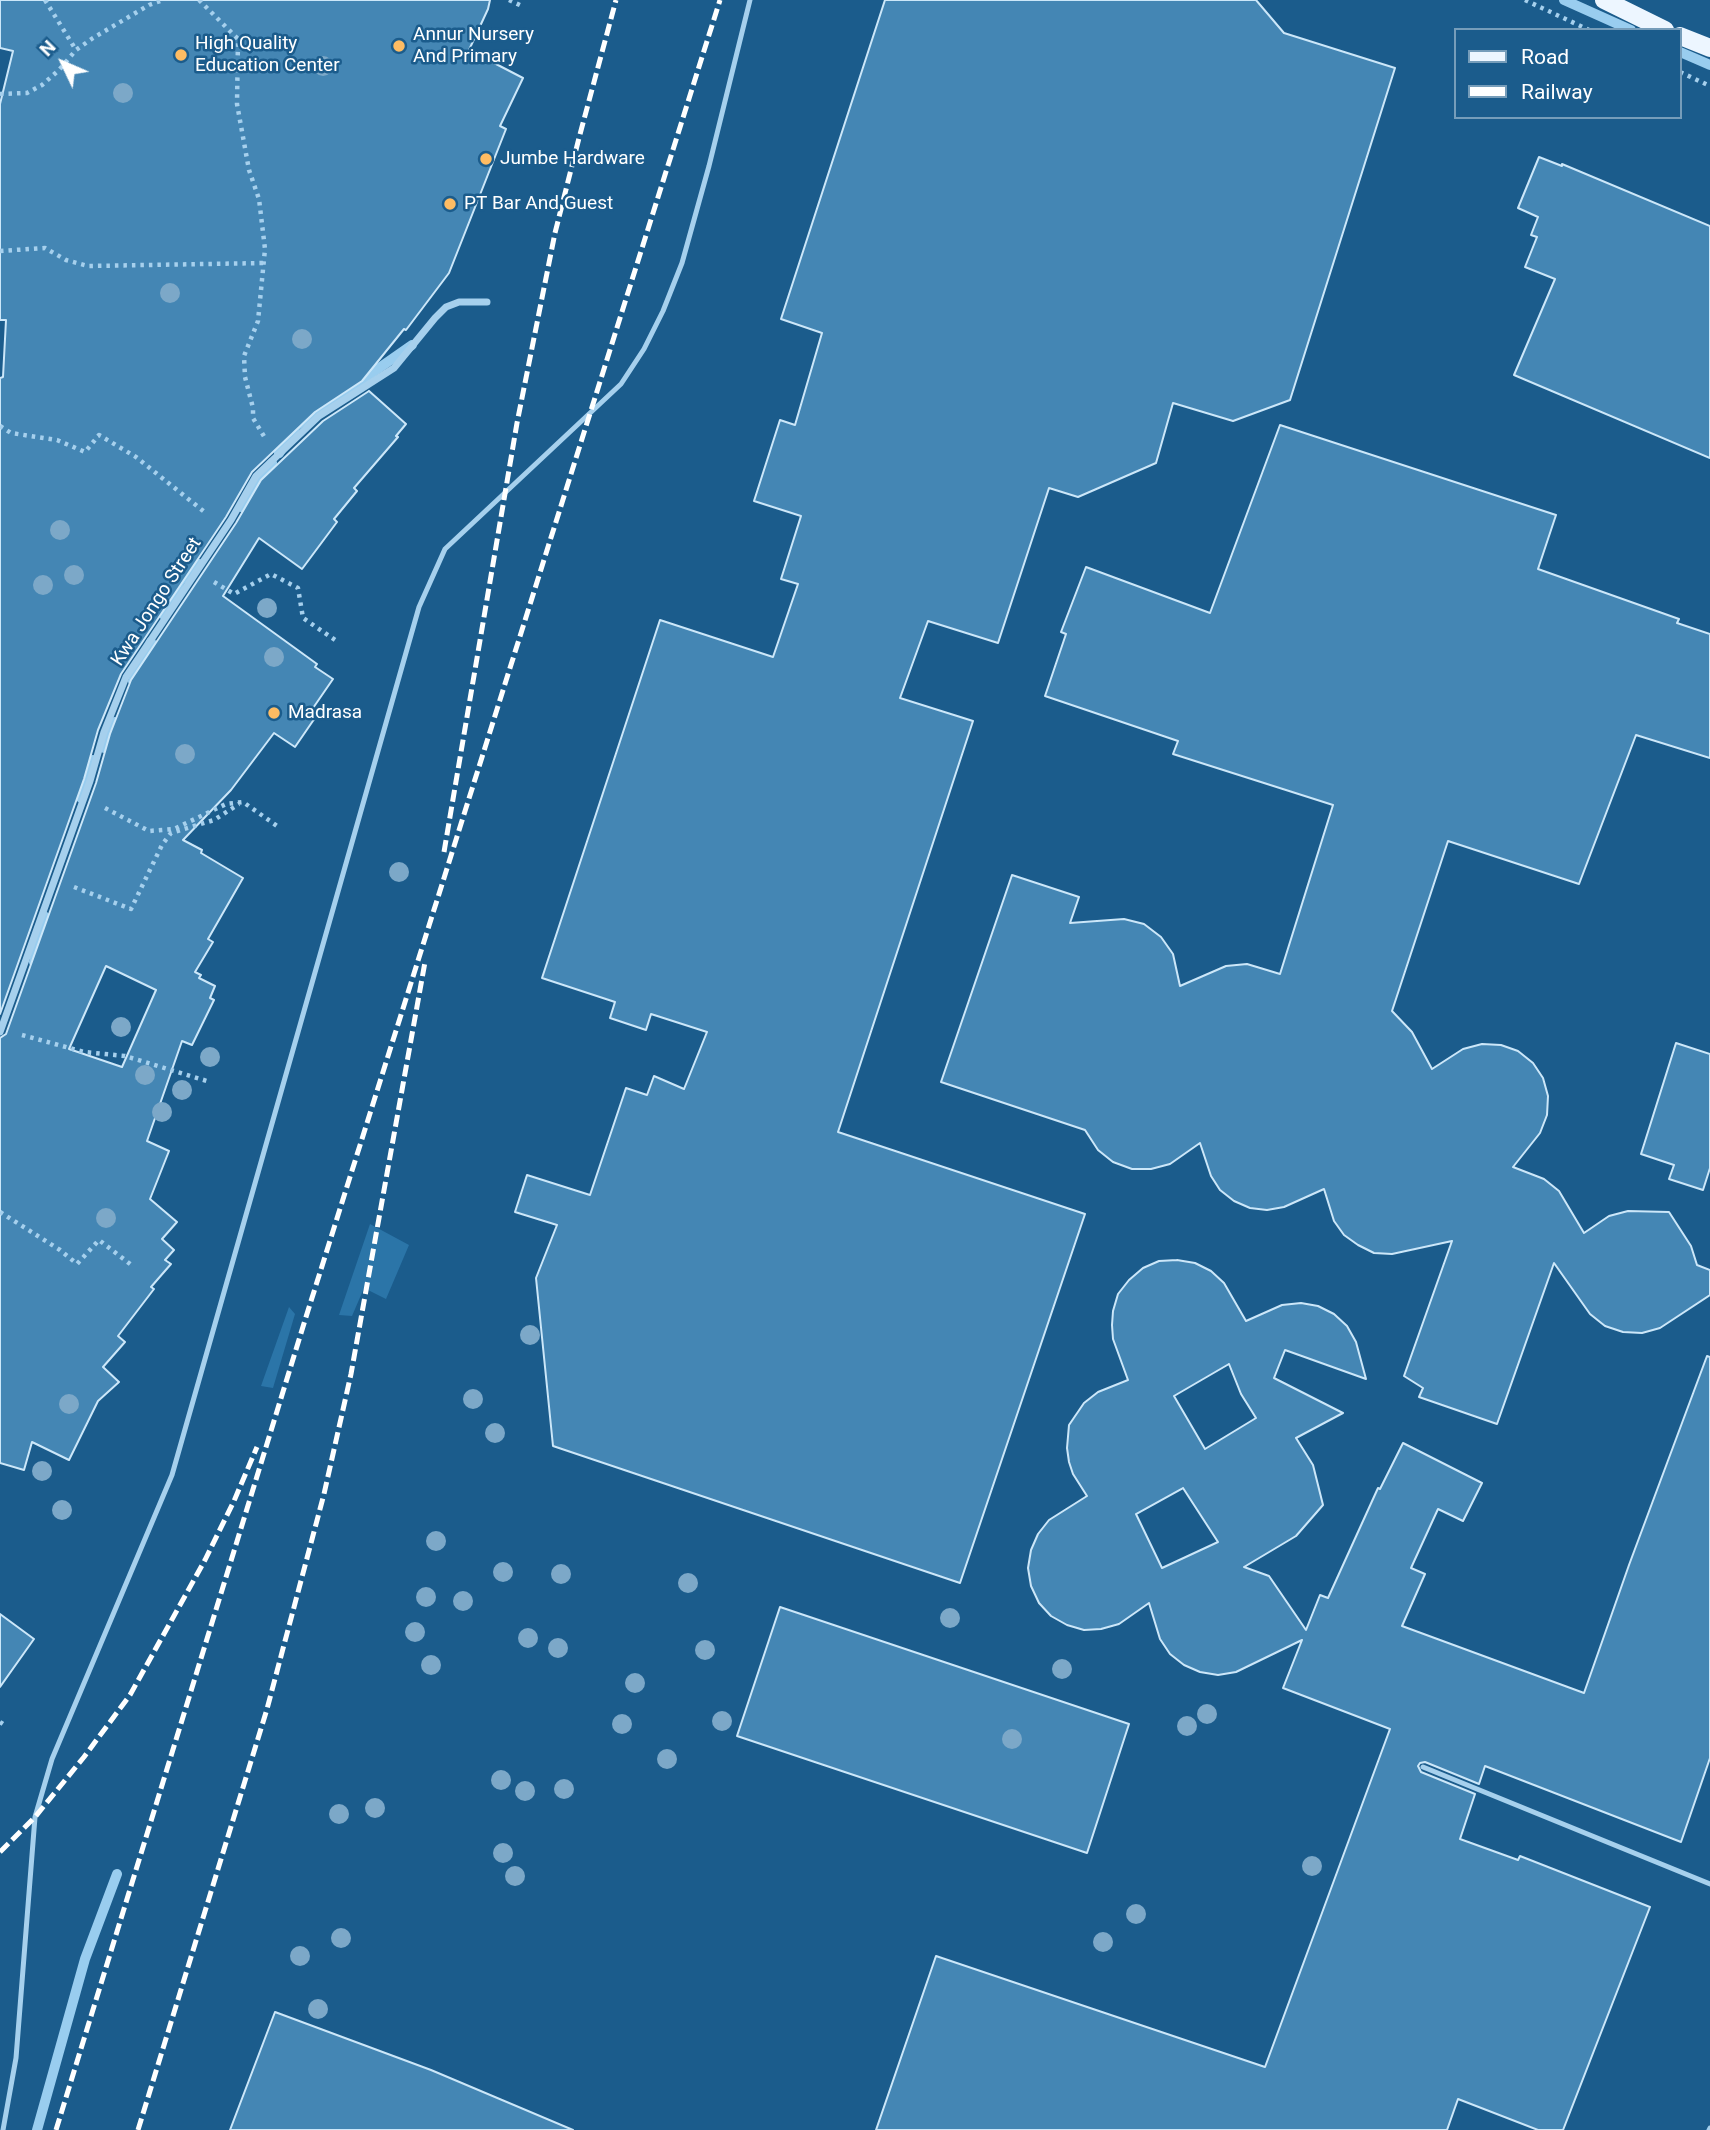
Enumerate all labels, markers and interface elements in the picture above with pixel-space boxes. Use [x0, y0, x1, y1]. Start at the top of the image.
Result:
place label: Annur Nursery And Primary [413, 24, 534, 68]
north arrow [28, 28, 98, 98]
legend [1454, 28, 1682, 119]
place label: High Quality Education Center [195, 33, 340, 77]
text: N [35, 35, 60, 61]
marker: Annur Nursery And Primary [391, 38, 407, 54]
text: Road [1521, 45, 1569, 69]
marker: High Quality Education Center [173, 47, 189, 63]
text: Railway [1521, 80, 1593, 104]
place label: Jumbe Hardware [500, 148, 645, 170]
marker: Jumbe Hardware [478, 151, 494, 167]
place label: PT Bar And Guest [464, 193, 613, 215]
marker: PT Bar And Guest [442, 196, 458, 212]
street label: Kwa Jongo Street [107, 533, 207, 671]
place label: Madrasa [288, 702, 362, 724]
marker: Madrasa [266, 705, 282, 721]

